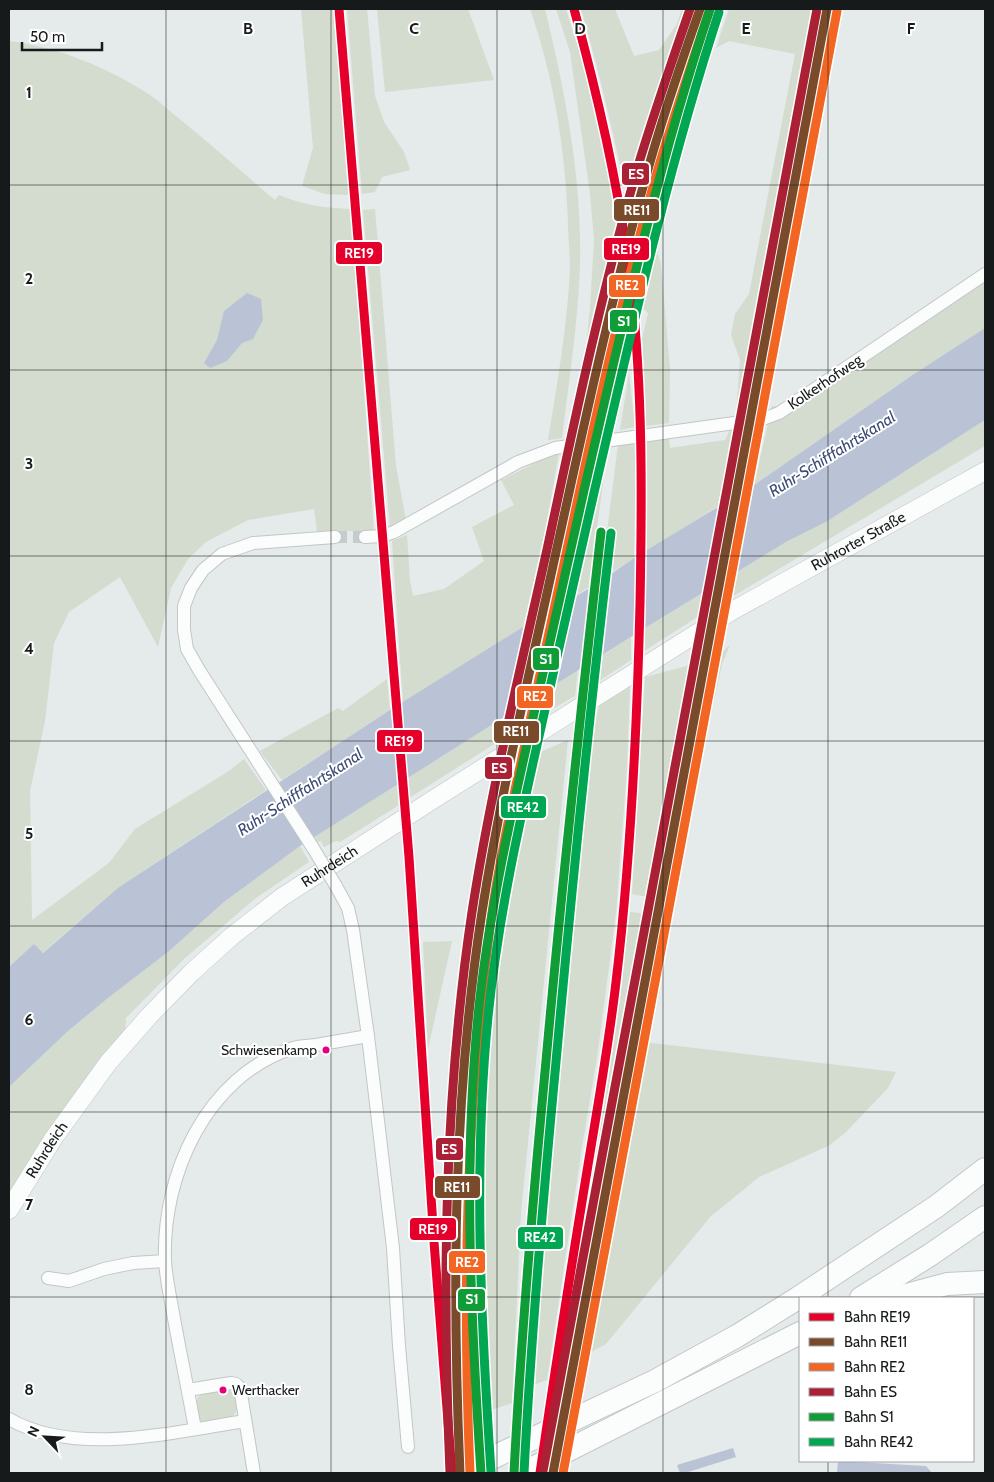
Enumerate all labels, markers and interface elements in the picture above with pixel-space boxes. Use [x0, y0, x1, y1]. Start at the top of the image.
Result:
text: B [243, 19, 253, 38]
text: C [409, 19, 419, 38]
text: D [574, 19, 586, 38]
text: E [741, 19, 751, 38]
text: F [907, 19, 916, 38]
scale bar [22, 20, 102, 52]
text: 50 m [30, 28, 65, 46]
text: 1 [26, 83, 32, 102]
line badge: ES [621, 162, 650, 186]
text: ES [628, 165, 644, 183]
line badge: RE11 [613, 198, 660, 222]
text: RE11 [623, 201, 651, 219]
line badge: RE19 [603, 237, 650, 261]
text: RE19 [611, 240, 641, 258]
line badge: RE19 [335, 241, 383, 265]
text: RE19 [344, 244, 374, 262]
text: 2 [25, 269, 33, 288]
line badge: RE2 [608, 274, 646, 298]
text: RE2 [615, 276, 639, 294]
line badge: S1 [609, 309, 638, 333]
text: S1 [617, 312, 631, 330]
street label: Kolkerhofweg [784, 350, 866, 413]
water label: Ruhr-Schifffahrtskanal [765, 407, 899, 501]
text: 3 [25, 454, 33, 473]
street label: Ruhrorter Straße [808, 508, 909, 574]
text: 4 [24, 639, 34, 658]
line badge: S1 [532, 647, 560, 671]
text: S1 [539, 650, 553, 668]
line badge: RE2 [516, 685, 554, 709]
text: RE2 [523, 687, 547, 705]
line badge: RE11 [493, 720, 540, 744]
text: RE11 [502, 722, 530, 740]
line badge: RE19 [376, 729, 423, 753]
text: RE19 [384, 732, 414, 750]
water label: Ruhr-Schifffahrtskanal [234, 744, 366, 840]
line badge: ES [484, 756, 513, 780]
text: ES [491, 759, 507, 777]
line badge: RE42 [500, 795, 547, 819]
text: RE42 [507, 798, 539, 816]
text: 5 [25, 824, 33, 843]
street label: Ruhrdeich [298, 842, 361, 891]
text: 6 [25, 1010, 34, 1029]
place label: Schwiesenkamp [221, 1041, 317, 1059]
marker: Schwiesenkamp [321, 1045, 331, 1055]
street label: Ruhrdeich [22, 1118, 72, 1181]
line badge: ES [435, 1137, 464, 1161]
text: ES [441, 1140, 457, 1158]
line badge: RE11 [434, 1175, 481, 1199]
text: RE11 [443, 1178, 471, 1196]
text: 7 [25, 1195, 34, 1214]
line badge: RE19 [409, 1217, 457, 1241]
text: RE19 [418, 1220, 448, 1238]
line badge: RE42 [517, 1226, 564, 1250]
text: RE42 [524, 1228, 556, 1246]
line badge: RE2 [448, 1250, 486, 1274]
text: RE2 [455, 1253, 479, 1271]
line badge: S1 [457, 1288, 486, 1312]
text: S1 [465, 1290, 479, 1308]
legend [799, 1297, 974, 1462]
text: Bahn RE19 [844, 1308, 911, 1326]
text: Bahn RE11 [844, 1333, 907, 1351]
text: Bahn RE2 [844, 1358, 905, 1376]
text: 8 [24, 1380, 34, 1399]
place label: Werthacker [232, 1381, 300, 1399]
text: Bahn ES [844, 1383, 897, 1401]
marker: Werthacker [218, 1385, 228, 1395]
text: Bahn S1 [844, 1408, 894, 1426]
north arrow [20, 1412, 70, 1462]
text: N [23, 1423, 43, 1440]
text: Bahn RE42 [844, 1433, 914, 1451]

